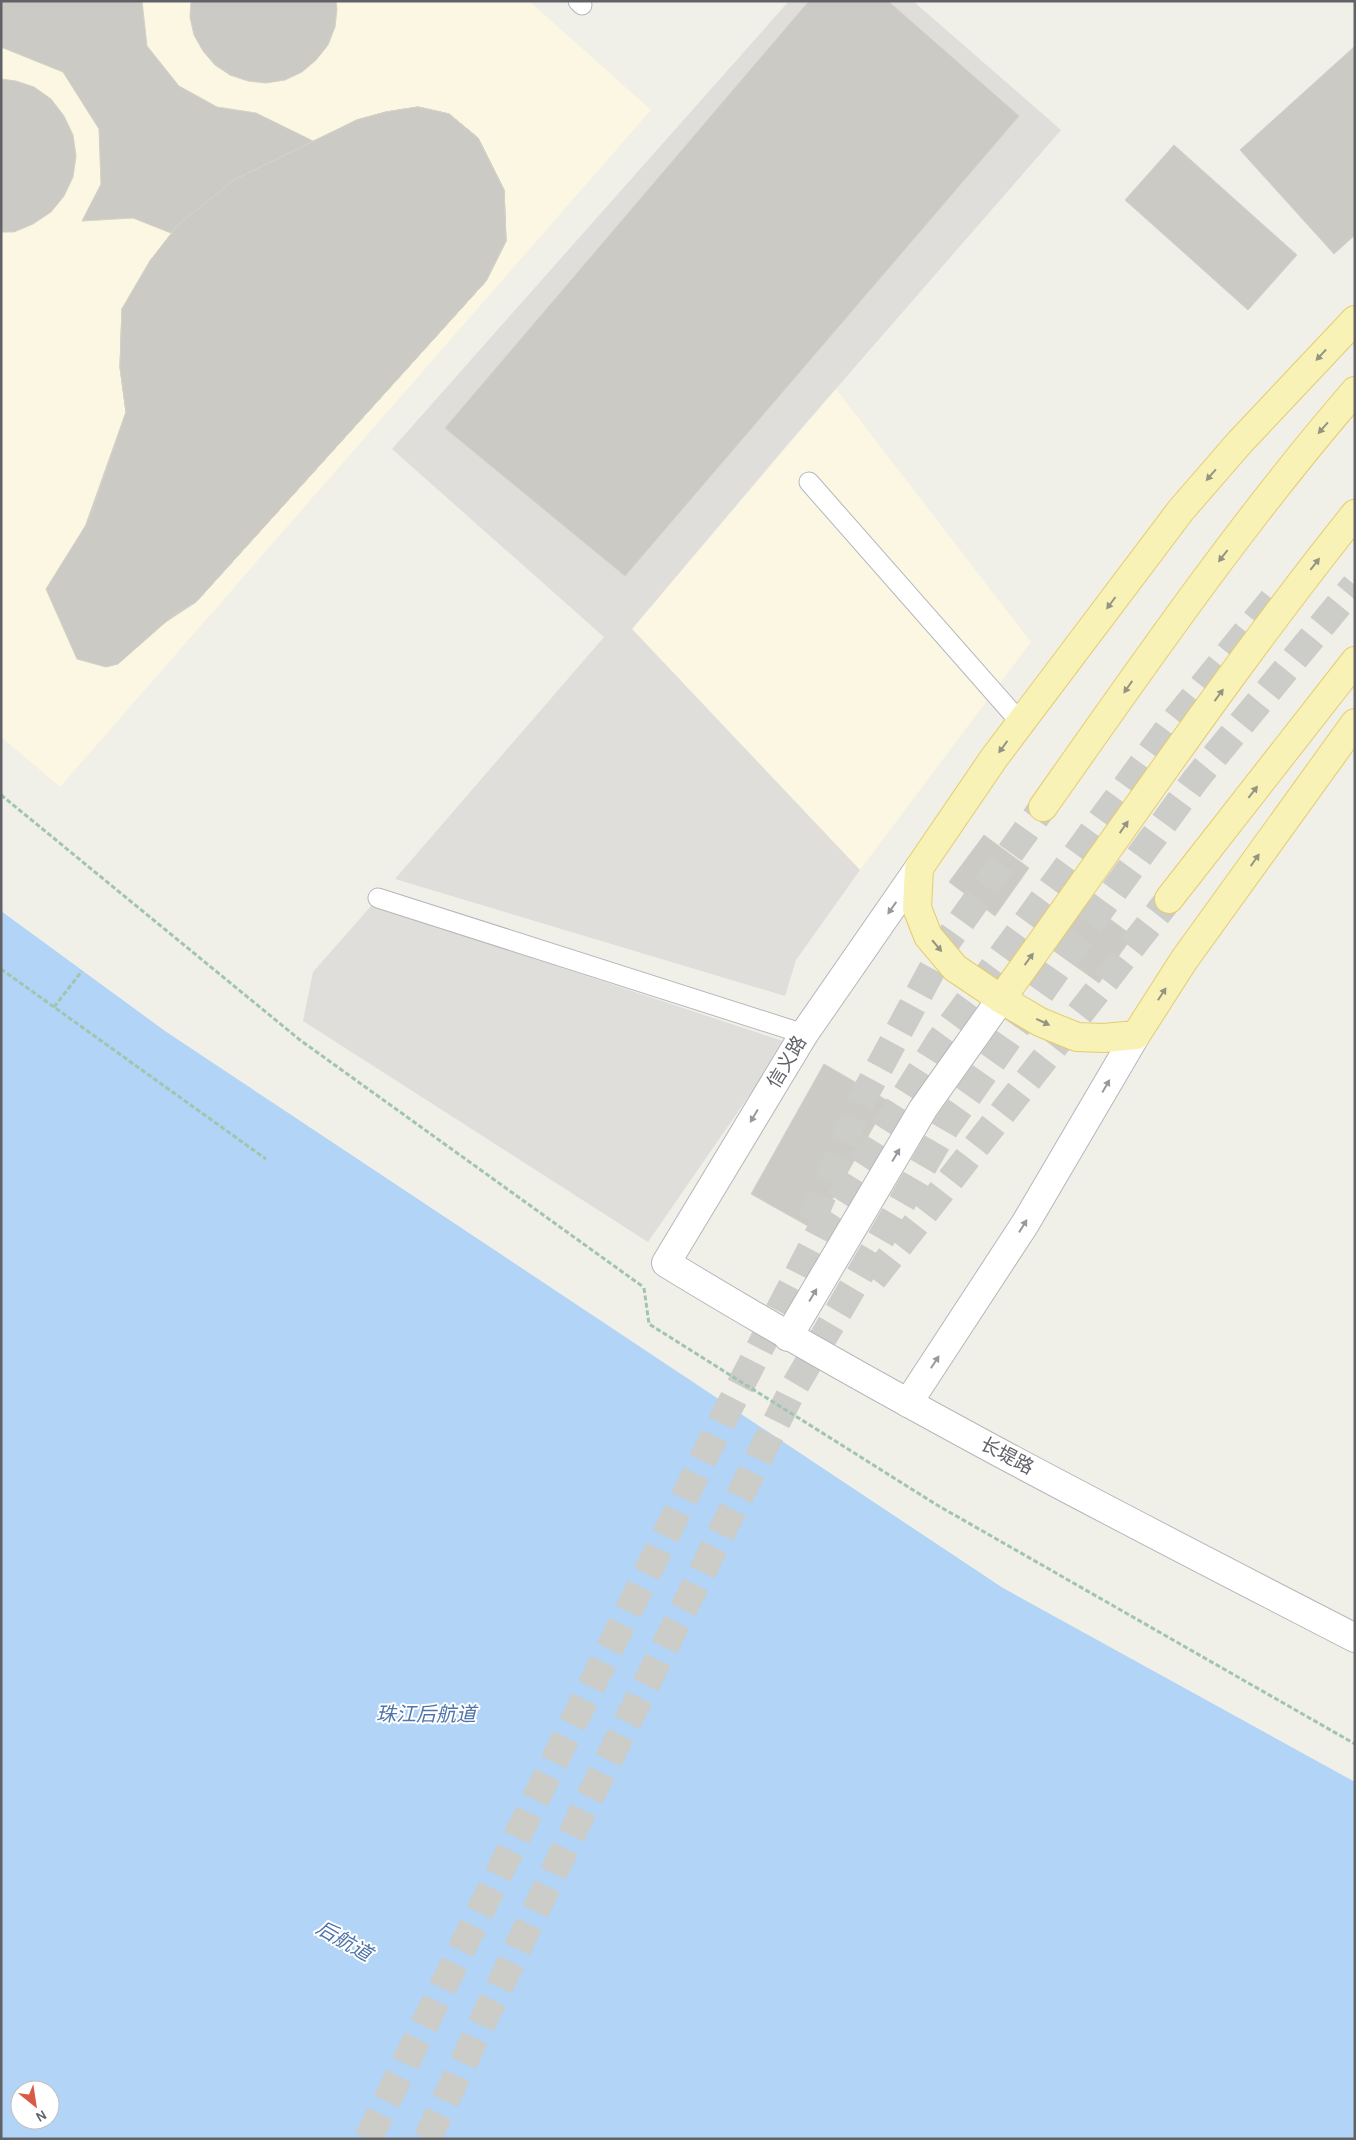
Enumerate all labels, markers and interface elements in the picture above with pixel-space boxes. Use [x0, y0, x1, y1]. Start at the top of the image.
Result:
one-way arrow [1315, 349, 1327, 361]
one-way arrow [1317, 421, 1329, 433]
one-way arrow [1206, 468, 1217, 481]
one-way arrow [1217, 549, 1228, 562]
one-way arrow [1309, 558, 1320, 571]
one-way arrow [1106, 596, 1116, 610]
one-way arrow [1122, 680, 1133, 693]
one-way arrow [1213, 689, 1224, 702]
one-way arrow [998, 740, 1008, 754]
one-way arrow [1248, 785, 1259, 798]
one-way arrow [1119, 820, 1129, 834]
one-way arrow [1250, 854, 1260, 867]
one-way arrow [887, 901, 897, 915]
one-way arrow [931, 939, 942, 952]
one-way arrow [1024, 952, 1034, 966]
one-way arrow [1158, 987, 1167, 1000]
one-way arrow [1036, 1019, 1050, 1027]
street label: 信义路 [763, 1032, 811, 1092]
one-way arrow [1102, 1080, 1111, 1093]
one-way arrow [750, 1110, 759, 1123]
one-way arrow [891, 1149, 900, 1162]
one-way arrow [1018, 1219, 1028, 1233]
one-way arrow [808, 1289, 817, 1302]
one-way arrow [930, 1356, 939, 1369]
street label: 长堤路 [977, 1433, 1037, 1479]
water label: 珠江后航道 [376, 1703, 479, 1726]
water label: 后航道 [312, 1916, 378, 1967]
north arrow [10, 2080, 60, 2130]
text: N [33, 2106, 50, 2126]

